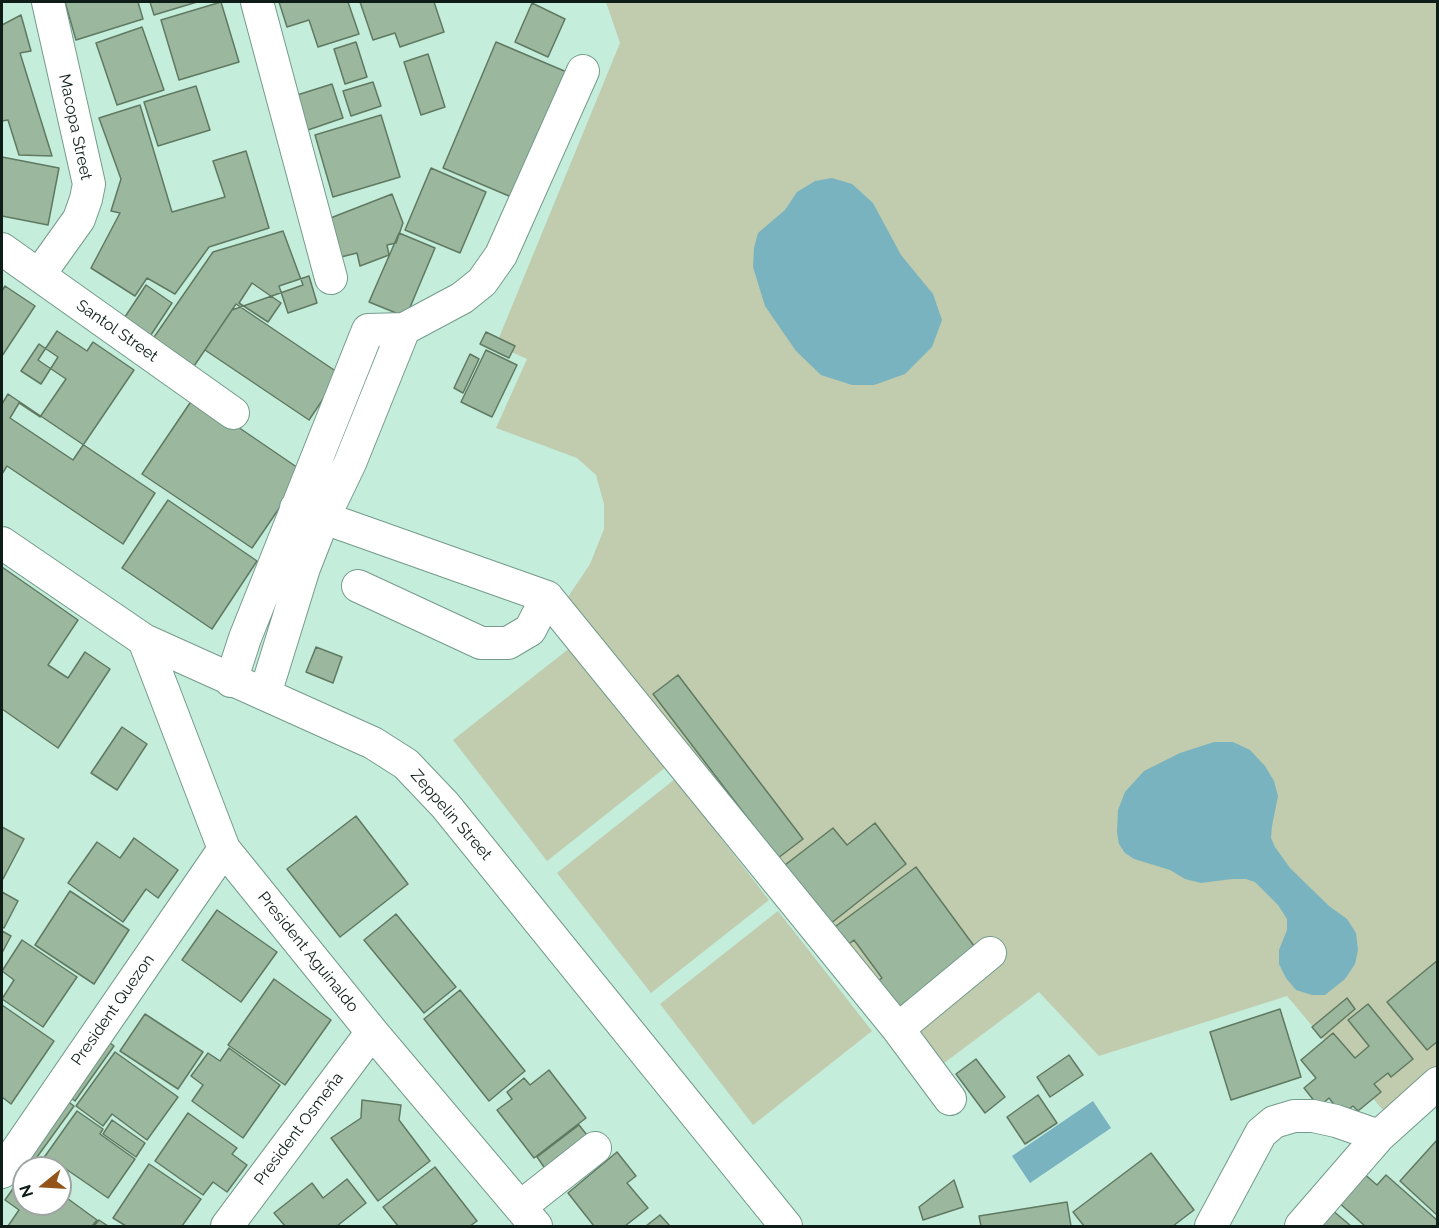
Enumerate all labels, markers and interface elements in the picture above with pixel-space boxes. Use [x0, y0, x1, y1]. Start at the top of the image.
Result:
street label: Macopa Street [54, 72, 96, 182]
street label: Santol Street [72, 296, 162, 366]
street label: Zeppelin Street [406, 766, 496, 864]
street label: President Aguinaldo [254, 888, 362, 1016]
street label: President Quezon [67, 951, 159, 1069]
street label: President Osmeña [250, 1069, 348, 1189]
north arrow [12, 1156, 72, 1216]
text: N [15, 1182, 37, 1200]

